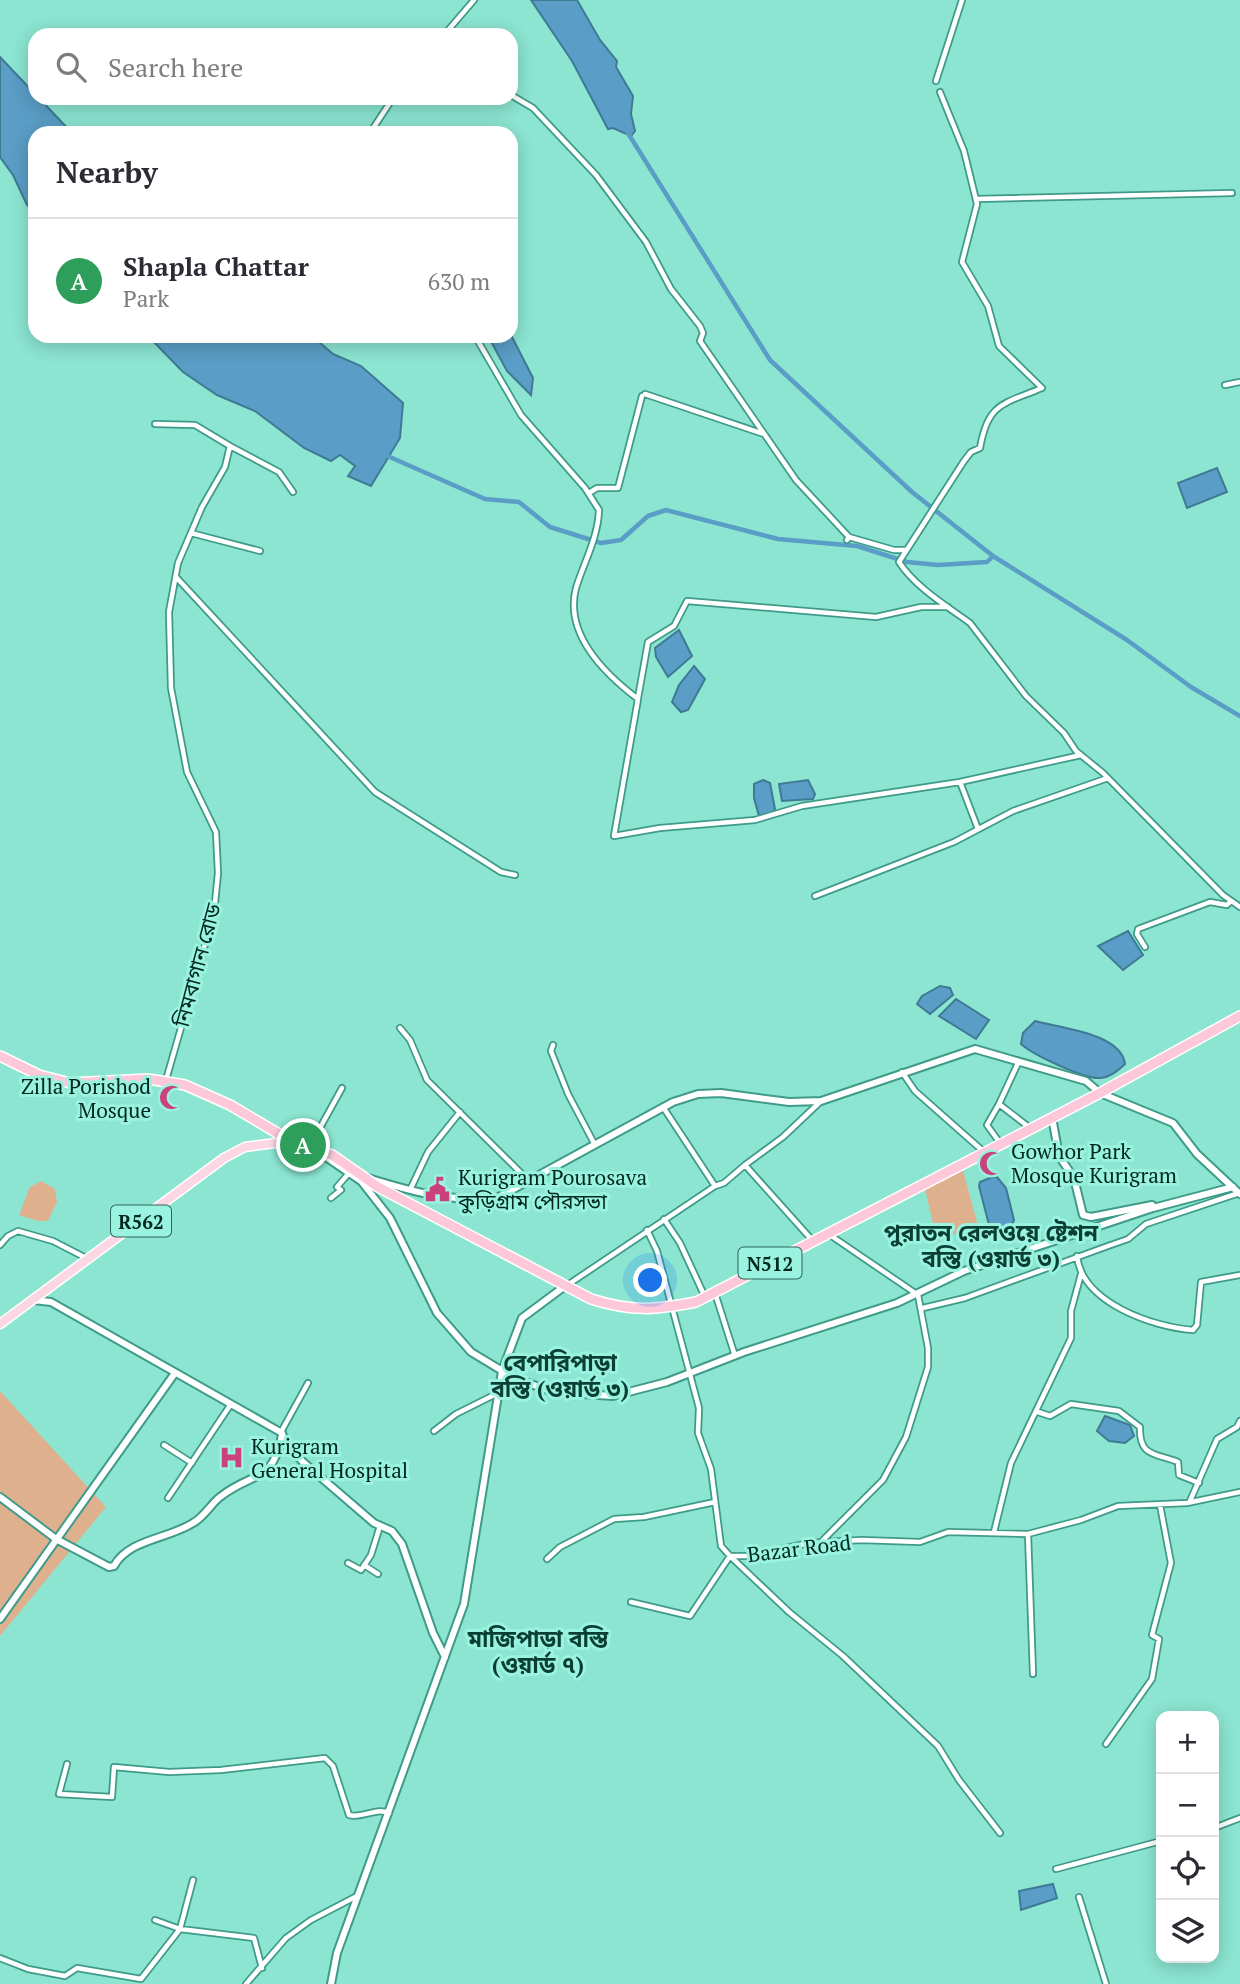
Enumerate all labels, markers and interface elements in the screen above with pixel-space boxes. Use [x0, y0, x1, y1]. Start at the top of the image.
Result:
search box [28, 28, 518, 105]
icon: search [52, 48, 90, 86]
text: Search here [108, 50, 243, 84]
text: Nearby [56, 152, 158, 192]
text: Shapla Chattar [123, 249, 309, 283]
text: A [71, 266, 87, 297]
text: 630 m [428, 266, 490, 297]
text: Park [123, 283, 169, 314]
street label: নিমবাগান রোড [167, 899, 227, 1031]
place label: Zilla Porishod Mosque [21, 1072, 151, 1124]
mosque icon: Zilla Porishod Mosque [157, 1084, 185, 1112]
pin: A [280, 1119, 326, 1171]
place label: Gowhor Park Mosque Kurigram [1011, 1137, 1177, 1189]
mosque icon: Gowhor Park Mosque Kurigram [977, 1149, 1005, 1177]
place label: Kurigram Pourosava কুড়িগ্রাম পৌরসভা [457, 1163, 648, 1215]
public building icon: Kurigram Pourosava কুড়িগ্রাম পৌরসভা [424, 1175, 452, 1203]
road number: R562 [111, 1205, 171, 1236]
district label: পুরাতন রেলওয়ে ষ্টেশন বস্তি (ওয়ার্ড ৩) [884, 1217, 1099, 1274]
road number: N512 [738, 1247, 802, 1278]
your location [633, 1263, 667, 1297]
district label: বেপারিপাড়া বস্তি (ওয়ার্ড ৩) [490, 1347, 629, 1404]
place label: Kurigram General Hospital [251, 1432, 408, 1484]
hospital icon: Kurigram General Hospital [217, 1444, 245, 1472]
street label: Bazar Road [745, 1528, 853, 1568]
district label: মাজিপাড়া বস্তি (ওয়ার্ড ৭) [467, 1623, 609, 1680]
map controls [1156, 1711, 1219, 1963]
button: + [1156, 1711, 1219, 1774]
button: − [1156, 1774, 1219, 1837]
button: locate [1156, 1837, 1219, 1900]
button: layers [1156, 1900, 1219, 1963]

